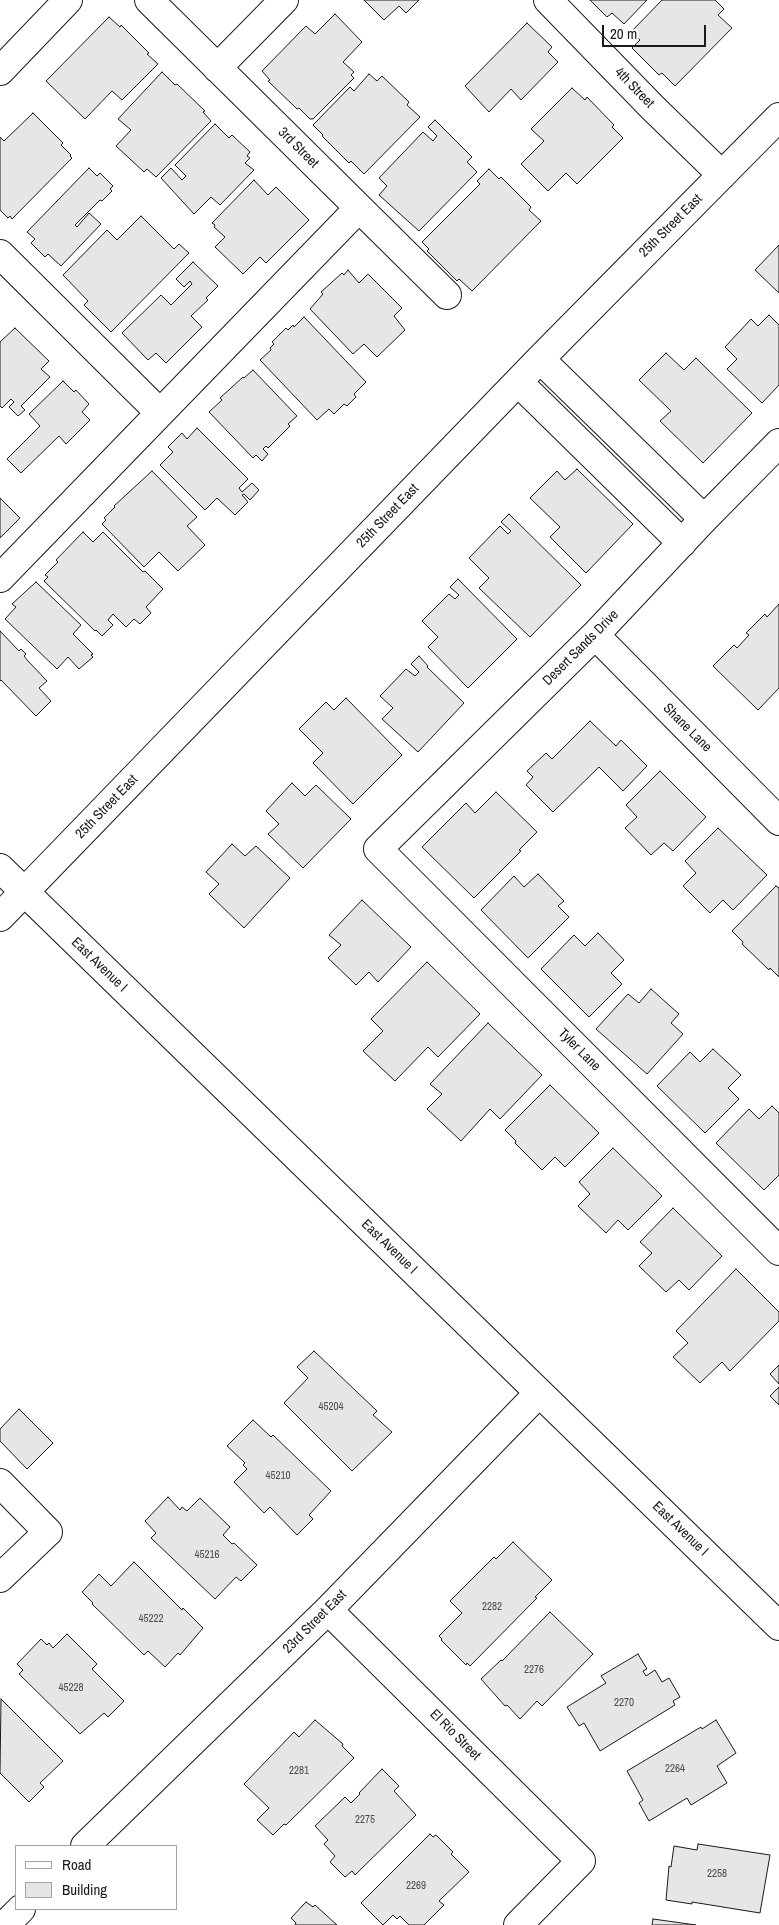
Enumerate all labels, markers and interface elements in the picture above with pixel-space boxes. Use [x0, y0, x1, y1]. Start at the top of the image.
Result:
scale bar [604, 15, 708, 47]
text: 20 m [610, 23, 637, 44]
street label: 4th Street [611, 64, 657, 112]
street label: 3rd Street [274, 124, 322, 172]
street label: 25th Street East [636, 191, 706, 261]
street label: 25th Street East [353, 481, 423, 551]
street label: Desert Sands Drive [540, 607, 622, 689]
street label: Shane Lane [659, 700, 715, 756]
street label: 25th Street East [72, 772, 142, 842]
street label: East Avenue I [68, 934, 130, 996]
street label: Tyler Lane [554, 1025, 604, 1075]
street label: East Avenue I [358, 1216, 420, 1278]
house number: 45204 [318, 1400, 344, 1414]
house number: 45210 [265, 1469, 291, 1483]
street label: East Avenue I [649, 1498, 711, 1560]
house number: 45216 [194, 1548, 220, 1562]
street label: 23rd Street East [280, 1587, 350, 1657]
house number: 2282 [482, 1600, 502, 1614]
house number: 45222 [138, 1612, 164, 1626]
house number: 2276 [524, 1663, 544, 1677]
house number: 45228 [58, 1681, 84, 1695]
house number: 2270 [614, 1696, 634, 1710]
street label: El Rio Street [426, 1706, 484, 1764]
house number: 2264 [665, 1762, 685, 1776]
house number: 2281 [289, 1764, 309, 1778]
house number: 2275 [355, 1813, 375, 1827]
legend [15, 1845, 178, 1910]
text: Road [62, 1854, 91, 1875]
house number: 2258 [707, 1867, 727, 1881]
text: Building [62, 1879, 107, 1900]
house number: 2269 [406, 1879, 426, 1893]

